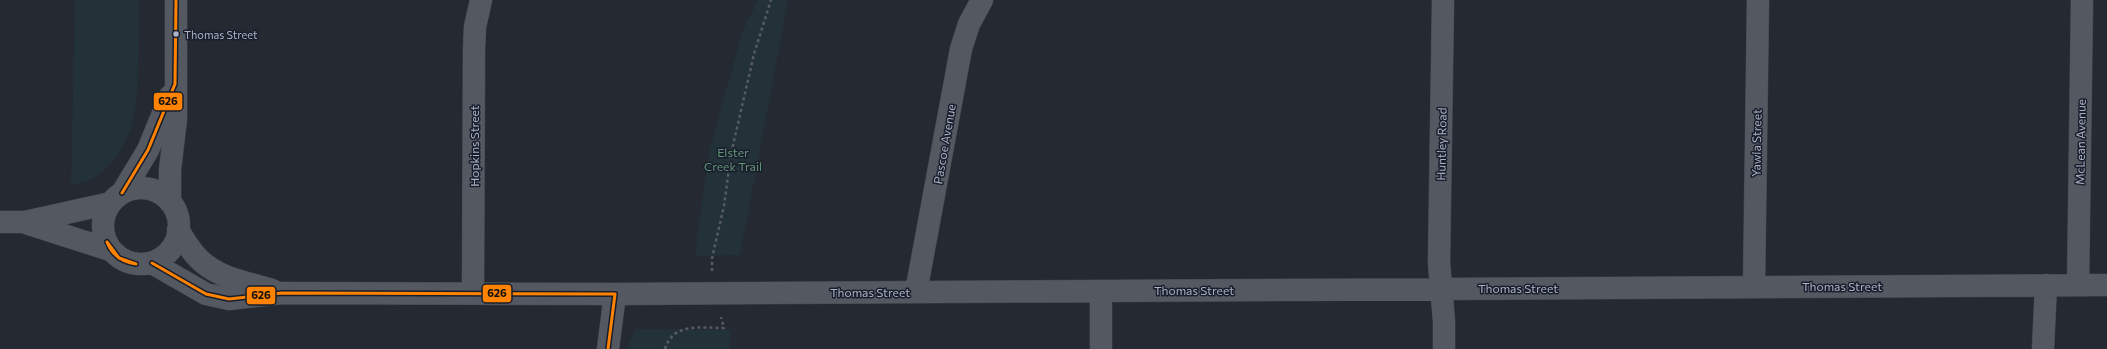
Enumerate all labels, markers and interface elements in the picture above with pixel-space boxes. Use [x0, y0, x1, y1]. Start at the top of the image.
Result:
place label: Thomas Street [184, 28, 258, 41]
marker: Thomas Street [171, 29, 181, 39]
line badge: 626 [153, 92, 183, 111]
text: 626 [158, 94, 178, 107]
street label: McLean Avenue [2072, 99, 2088, 185]
street label: Pascoe Avenue [930, 103, 958, 185]
street label: Hopkins Street [467, 105, 481, 187]
street label: Huntley Road [1433, 107, 1449, 181]
street label: Yawla Street [1748, 109, 1764, 177]
park label: Elster Creek Trail [704, 145, 762, 173]
street label: Thomas Street [1802, 279, 1882, 293]
street label: Thomas Street [1478, 281, 1558, 295]
street label: Thomas Street [1154, 283, 1234, 297]
line badge: 626 [482, 284, 512, 303]
street label: Thomas Street [830, 285, 910, 299]
line badge: 626 [246, 286, 276, 305]
text: 626 [487, 286, 507, 299]
text: 626 [251, 288, 271, 301]

